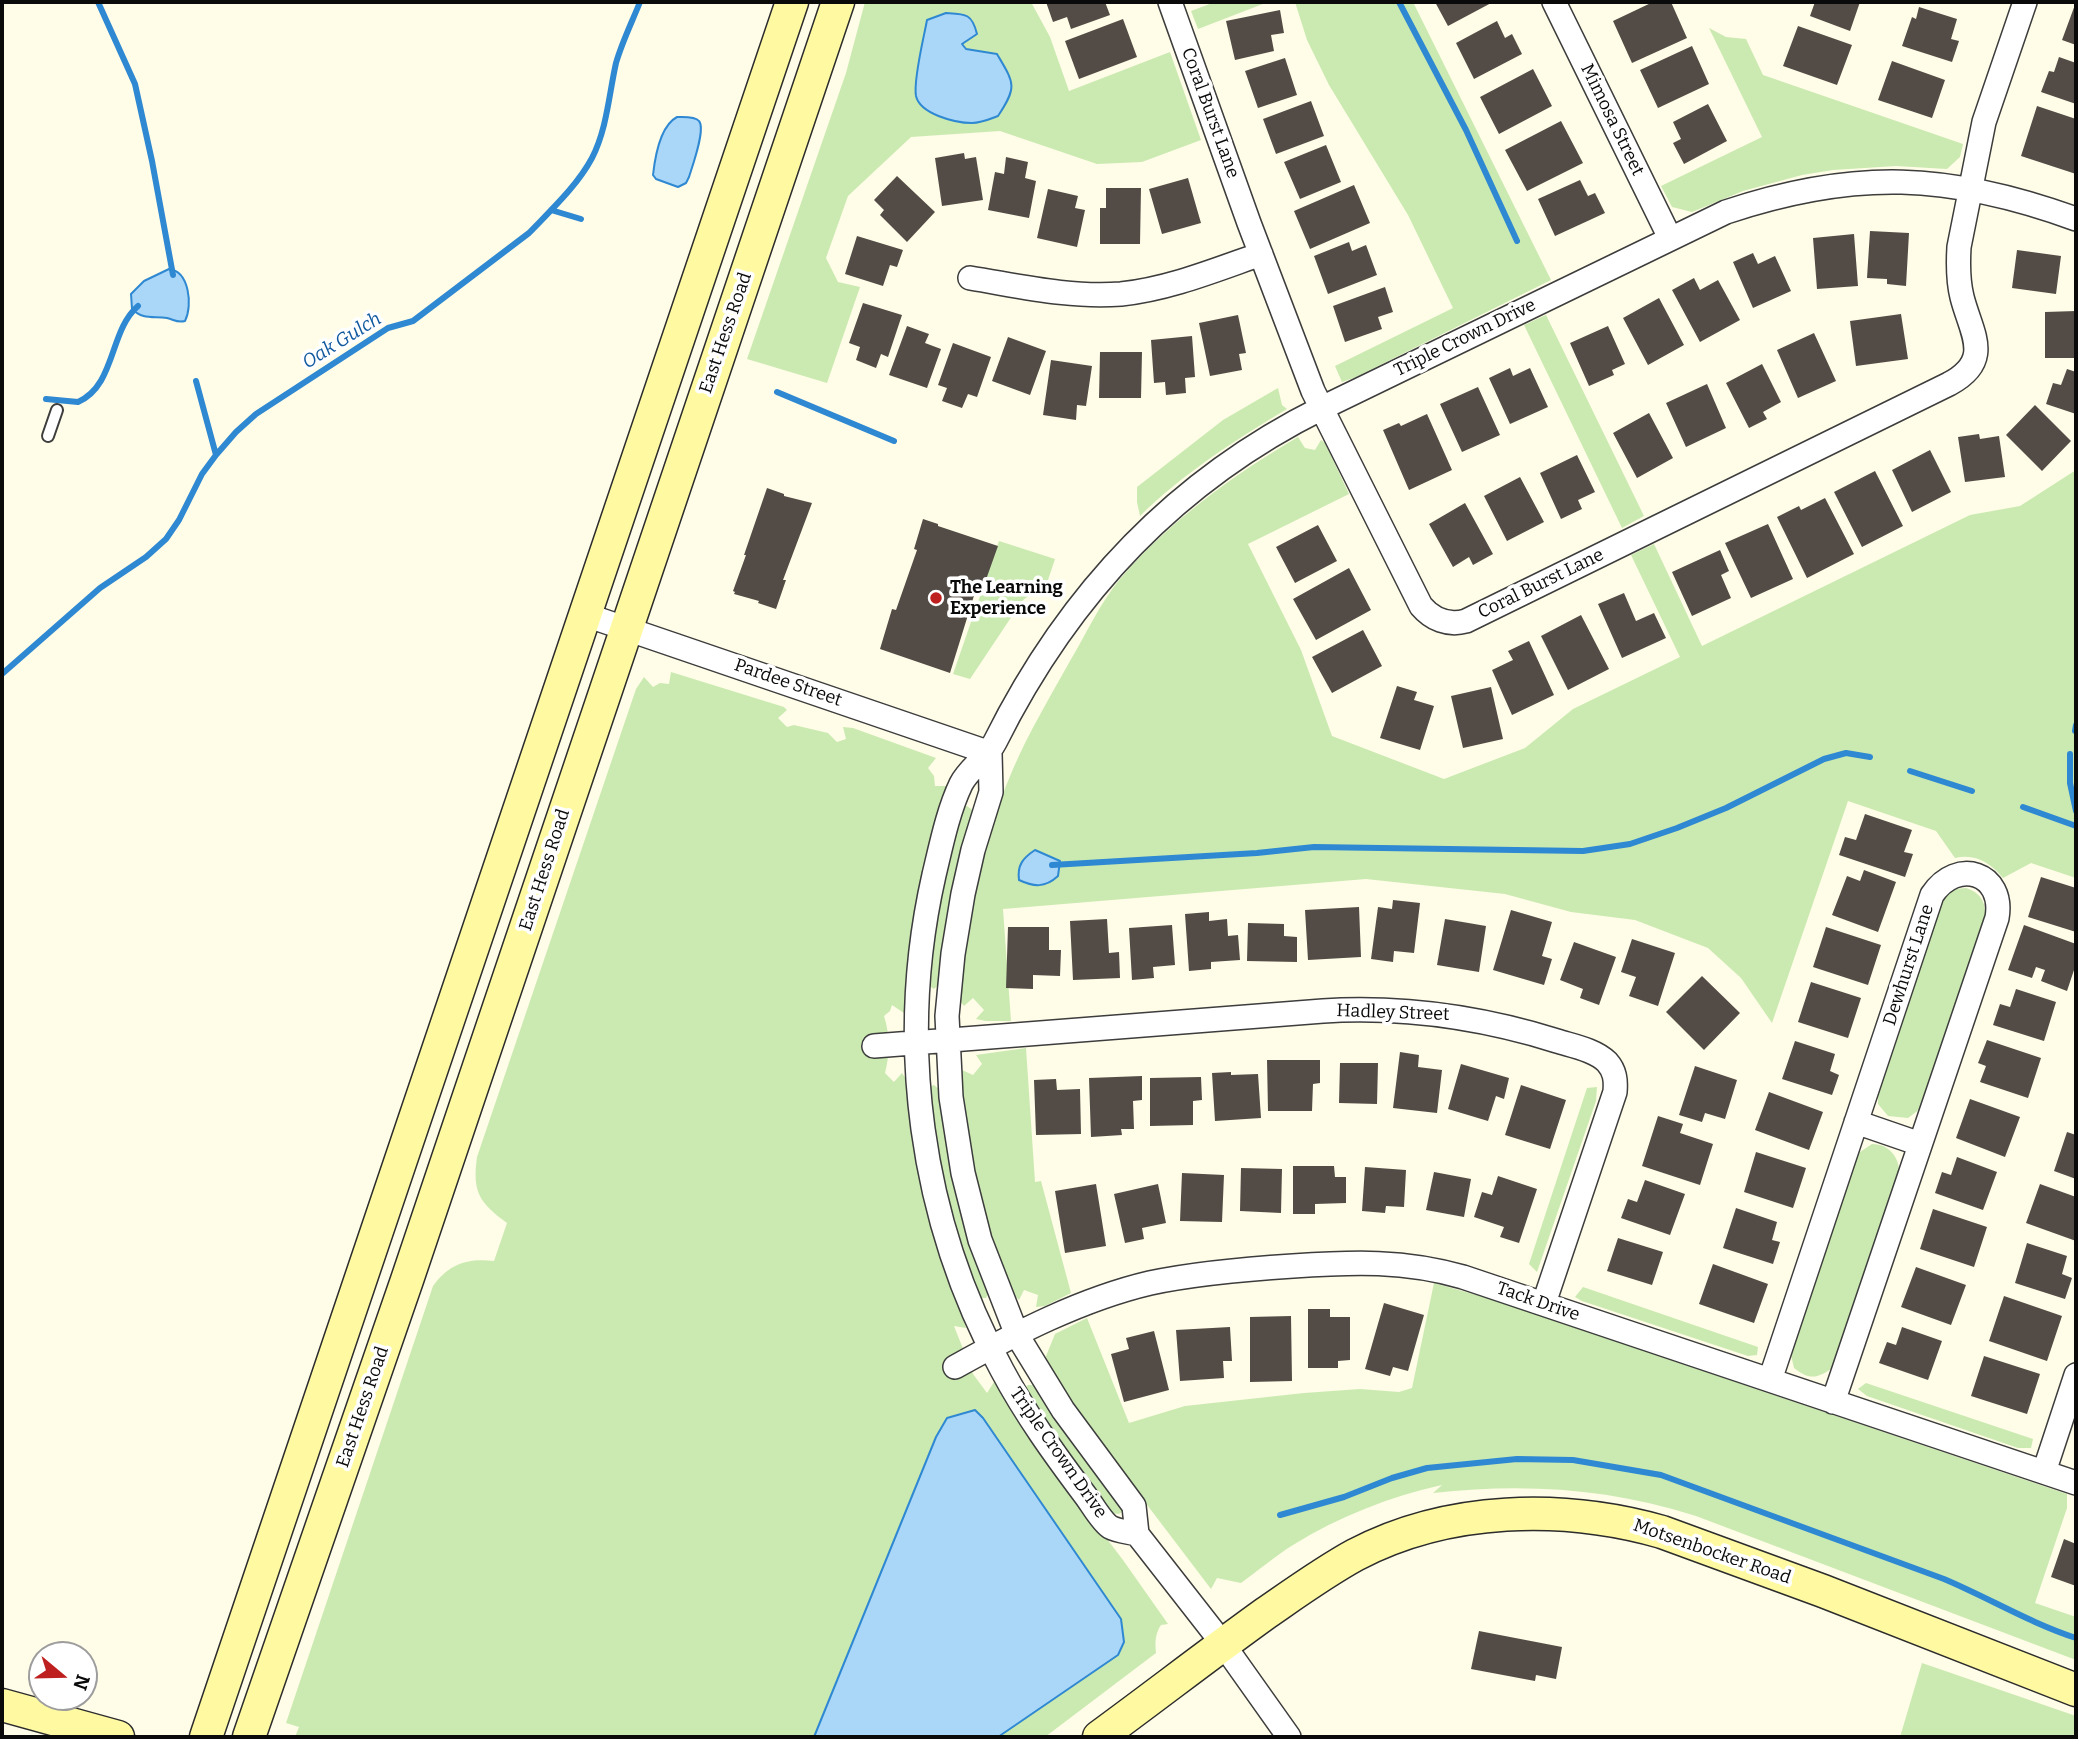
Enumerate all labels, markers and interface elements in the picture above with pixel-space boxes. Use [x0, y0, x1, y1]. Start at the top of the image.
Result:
street label: Coral Burst Lane [1176, 45, 1244, 181]
street label: Mimosa Street [1576, 61, 1648, 179]
street label: East Hess Road [695, 270, 757, 396]
street label: Triple Crown Drive [1391, 294, 1539, 382]
water label: Oak Gulch [298, 308, 386, 374]
street label: Coral Burst Lane [1475, 544, 1607, 624]
place label: The Learning Experience [950, 577, 1063, 620]
marker: The Learning Experience [928, 590, 944, 606]
street label: Pardee Street [731, 654, 845, 712]
street label: East Hess Road [515, 807, 575, 933]
street label: Dewhurst Lane [1879, 902, 1939, 1028]
street label: Hadley Street [1336, 1000, 1450, 1026]
street label: Tack Drive [1494, 1278, 1582, 1326]
street label: East Hess Road [332, 1344, 394, 1470]
street label: Triple Crown Drive [1005, 1383, 1111, 1523]
street label: Motsenbocker Road [1630, 1515, 1794, 1589]
north arrow [28, 1641, 98, 1711]
text: N [68, 1672, 95, 1693]

